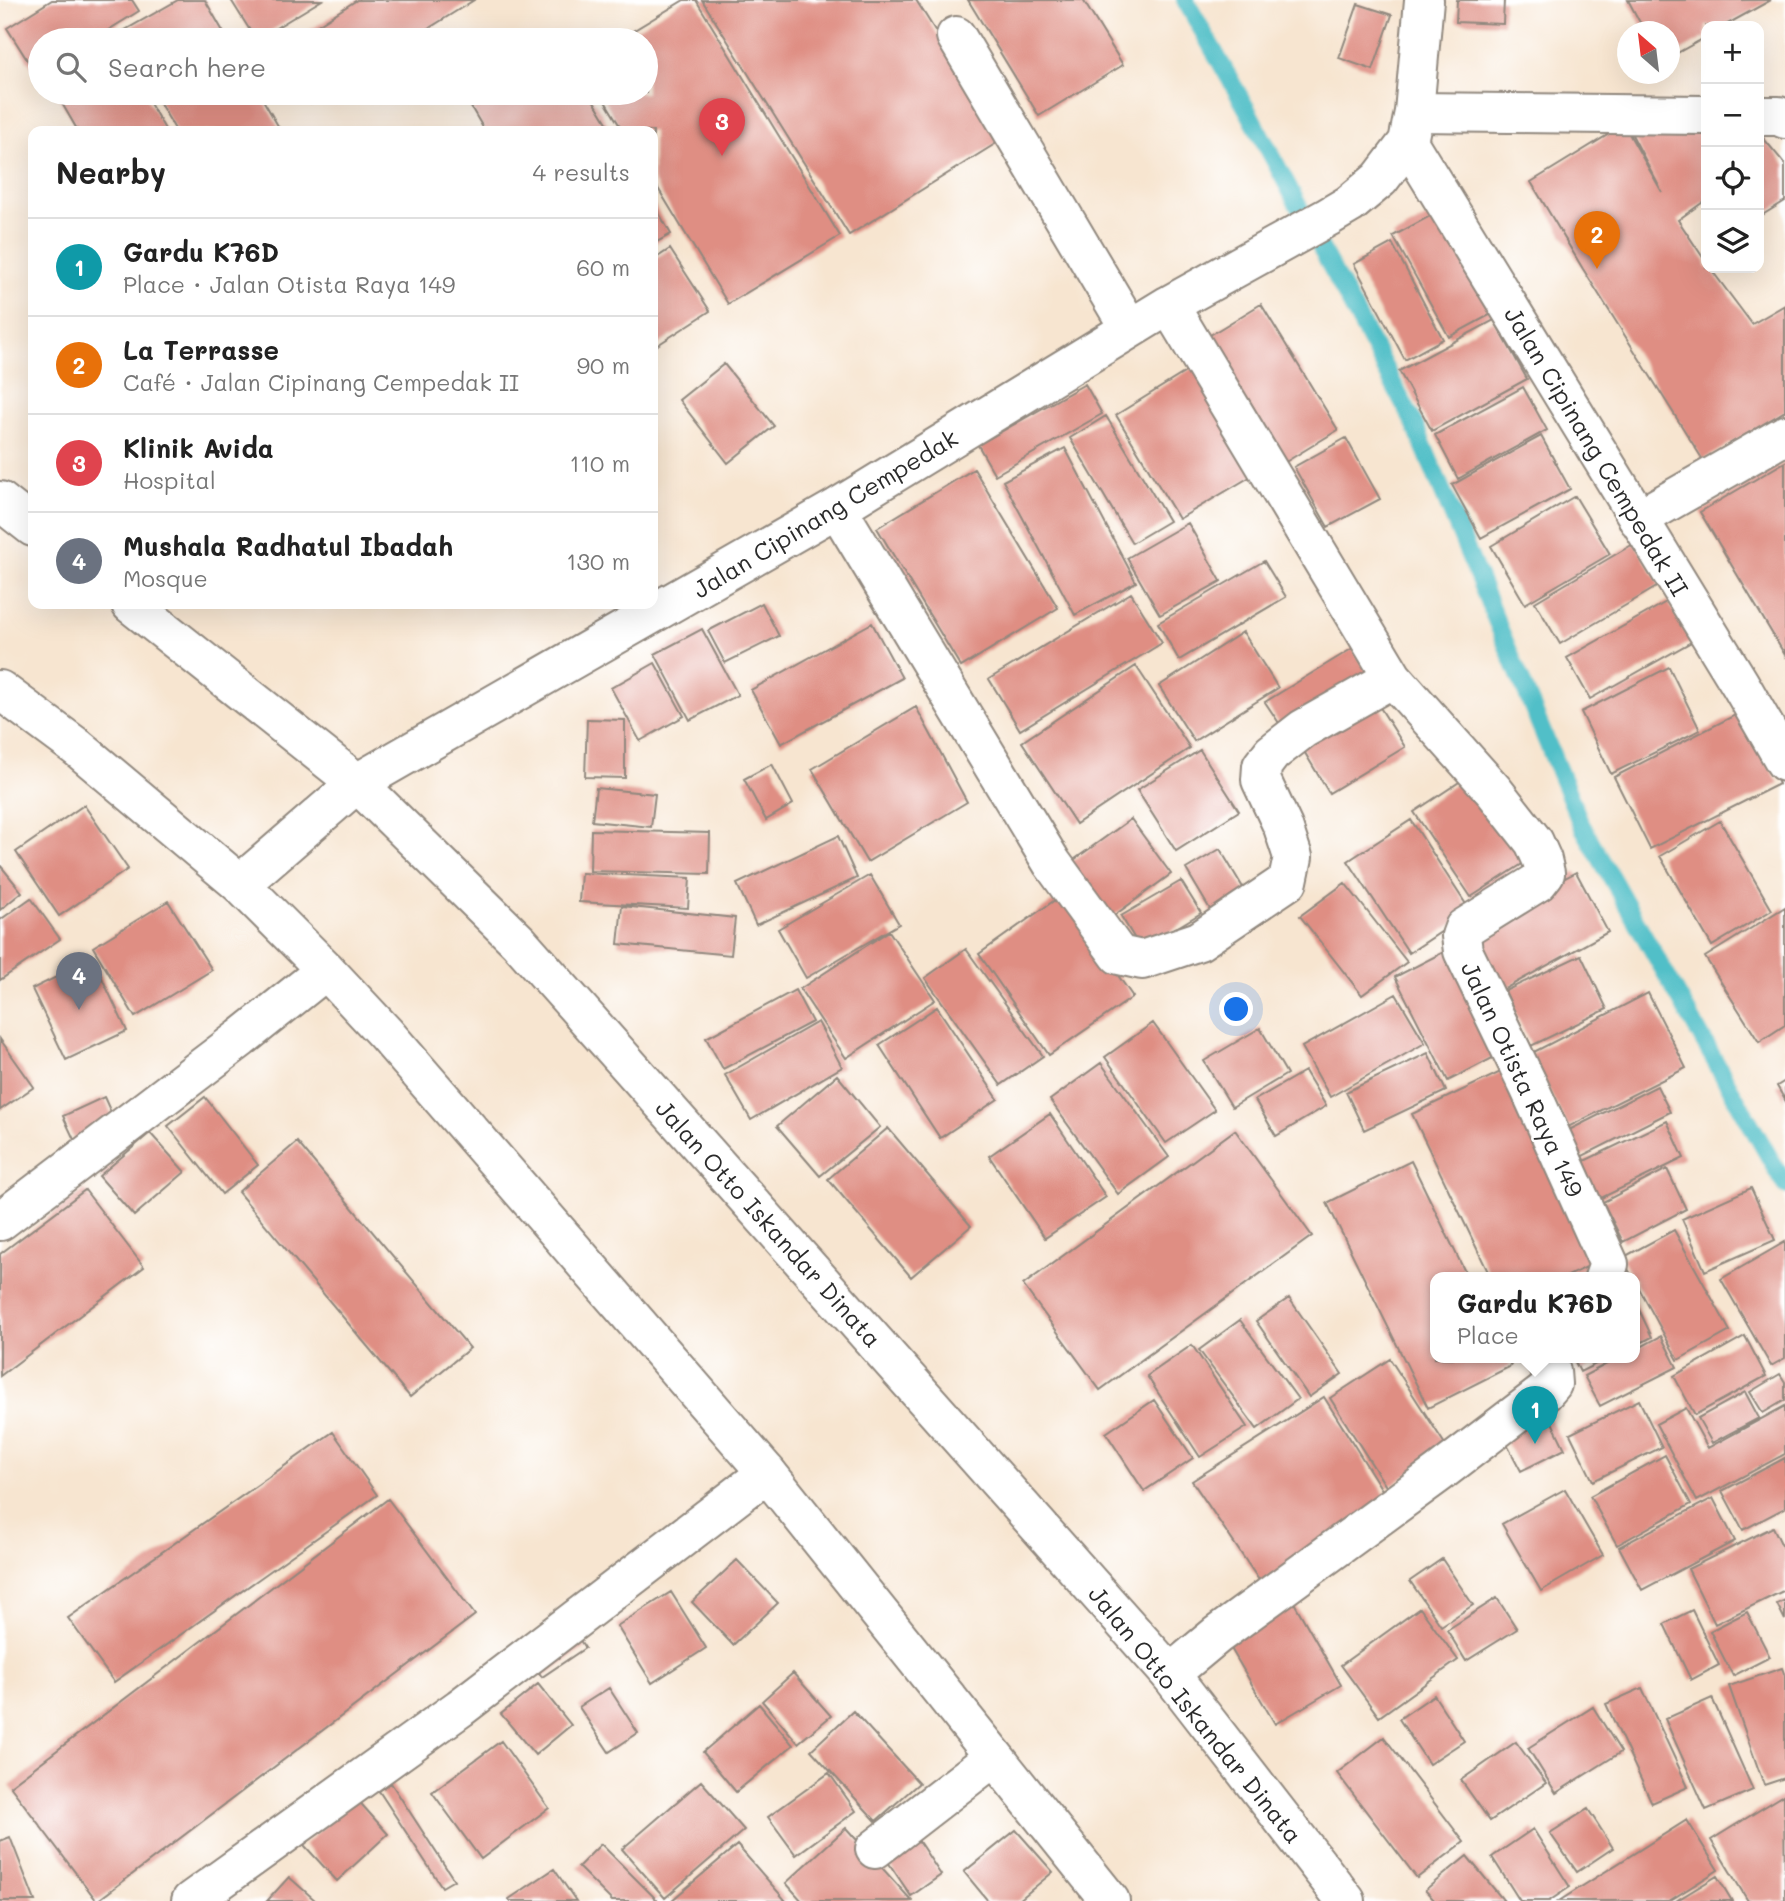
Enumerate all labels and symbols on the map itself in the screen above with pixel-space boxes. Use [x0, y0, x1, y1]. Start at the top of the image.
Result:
north arrow [1617, 21, 1680, 84]
pin: 3 [699, 98, 745, 156]
pin: 2 [1574, 211, 1620, 269]
street label: Jalan Cipinang Cempedak II [1498, 301, 1696, 601]
street label: Jalan Cipinang Cempedak [687, 422, 963, 604]
pin: 4 [56, 952, 102, 1010]
street label: Jalan Otista Raya 149 [1455, 956, 1591, 1202]
your location [1219, 992, 1253, 1026]
street label: Jalan Otto Iskandar Dinata [649, 1093, 889, 1353]
pin: 1 [1512, 1386, 1558, 1444]
street label: Jalan Otto Iskandar Dinata [1082, 1579, 1310, 1849]

